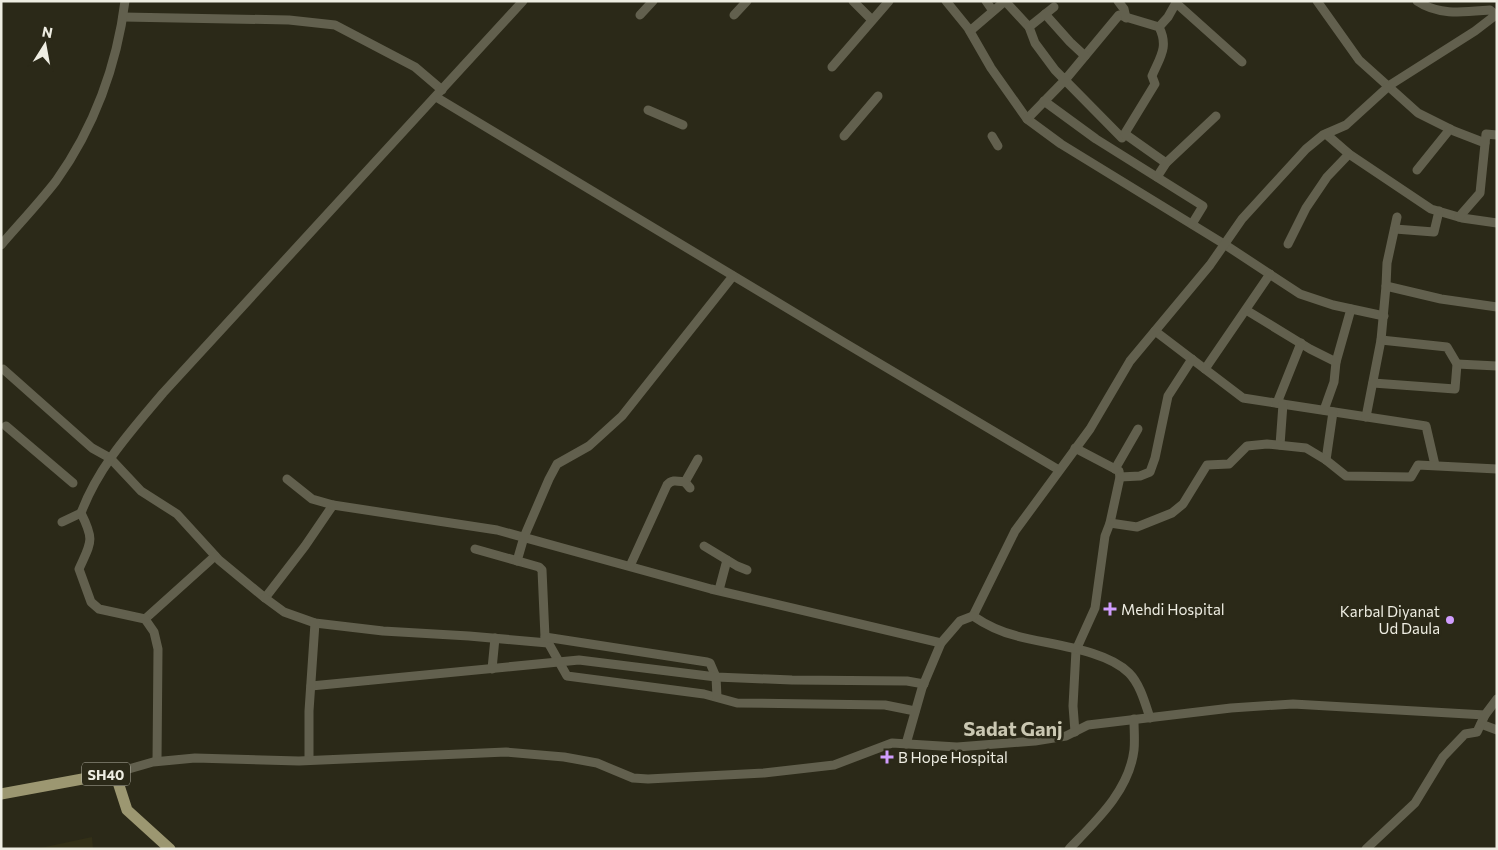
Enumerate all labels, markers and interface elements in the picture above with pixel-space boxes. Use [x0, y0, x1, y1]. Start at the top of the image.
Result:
north arrow [20, 20, 70, 70]
text: N [41, 22, 54, 41]
place label: Mehdi Hospital [1121, 600, 1225, 618]
marker: Mehdi Hospital [1103, 602, 1117, 616]
place label: Karbal Diyanat Ud Daula [1340, 602, 1440, 637]
marker: Karbal Diyanat Ud Daula [1444, 614, 1456, 626]
district label: Sadat Ganj [963, 716, 1063, 740]
place label: B Hope Hospital [898, 748, 1008, 766]
marker: B Hope Hospital [880, 750, 894, 764]
road number: SH40 [82, 762, 130, 786]

